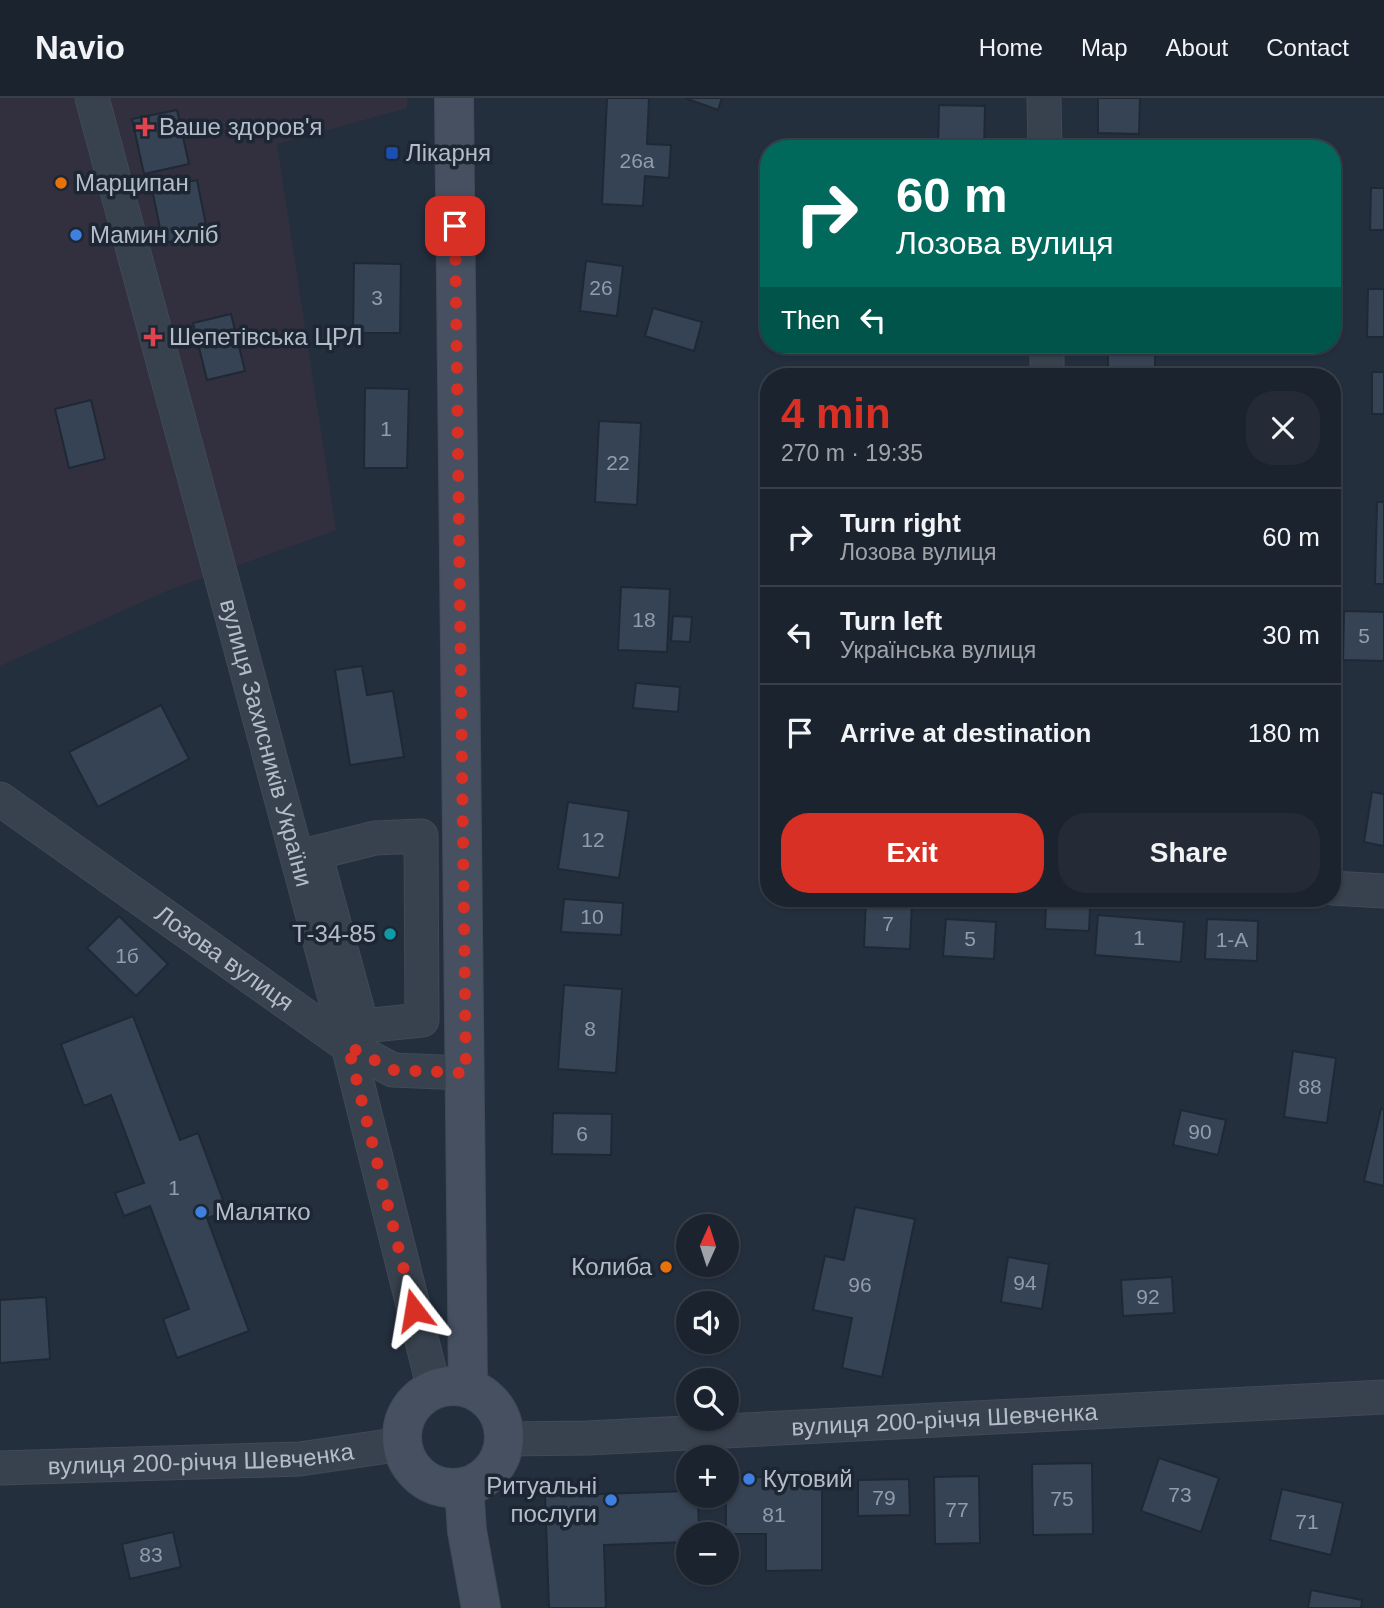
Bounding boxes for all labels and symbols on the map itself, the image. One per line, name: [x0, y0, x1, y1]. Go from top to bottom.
place label: Ваше здоров'я: [159, 113, 322, 140]
marker: Ваше здоров'я: [137, 119, 153, 135]
place label: Лікарня: [406, 139, 491, 166]
marker: Лікарня: [384, 145, 400, 161]
house number: 26а: [619, 149, 655, 172]
place label: Марципан: [75, 169, 189, 196]
marker: Марципан: [53, 175, 69, 191]
pin: [425, 196, 485, 256]
place label: Мамин хліб: [90, 221, 219, 248]
marker: Мамин хліб: [68, 227, 84, 243]
house number: 26: [589, 276, 613, 299]
house number: 3: [371, 286, 383, 309]
place label: Шепетівська ЦРЛ: [169, 323, 362, 350]
marker: Шепетівська ЦРЛ: [143, 327, 163, 347]
house number: 1: [380, 417, 392, 440]
house number: 22: [606, 451, 630, 474]
street label: вулиця Захисників України: [215, 596, 318, 889]
house number: 18: [632, 608, 656, 631]
house number: 5: [1358, 624, 1370, 647]
house number: 12: [581, 828, 605, 851]
street label: Лозова вулиця: [150, 899, 299, 1016]
house number: 10: [580, 905, 604, 928]
house number: 7: [882, 912, 894, 935]
place label: Т-34-85: [292, 920, 376, 947]
marker: Т-34-85: [382, 926, 398, 942]
house number: 1: [1133, 926, 1145, 949]
house number: 5: [964, 927, 976, 950]
house number: 1-А: [1216, 928, 1248, 951]
house number: 1б: [115, 944, 139, 967]
house number: 8: [584, 1017, 596, 1040]
house number: 88: [1298, 1075, 1322, 1098]
house number: 90: [1188, 1120, 1212, 1143]
house number: 6: [576, 1122, 588, 1145]
house number: 1: [168, 1176, 180, 1199]
place label: Малятко: [215, 1198, 311, 1225]
marker: Малятко: [193, 1204, 209, 1220]
north arrow: [676, 1214, 738, 1278]
place label: Колиба: [571, 1253, 653, 1280]
marker: Колиба: [658, 1259, 674, 1275]
house number: 94: [1013, 1271, 1037, 1294]
position arrow: [377, 1273, 451, 1347]
house number: 96: [848, 1273, 872, 1296]
house number: 92: [1136, 1285, 1160, 1308]
street label: вулиця 200-річчя Шевченка: [791, 1398, 1099, 1441]
street label: вулиця 200-річчя Шевченка: [47, 1437, 356, 1480]
place label: Кутовий: [763, 1465, 853, 1492]
marker: Кутовий: [741, 1471, 757, 1487]
place label: Ритуальні послуги: [486, 1472, 597, 1527]
house number: 73: [1168, 1483, 1192, 1506]
house number: 79: [872, 1486, 896, 1509]
house number: 75: [1050, 1487, 1074, 1510]
marker: Ритуальні послуги: [603, 1492, 619, 1508]
house number: 77: [945, 1498, 969, 1521]
house number: 81: [762, 1503, 786, 1526]
house number: 71: [1295, 1510, 1319, 1533]
house number: 83: [139, 1543, 163, 1566]

